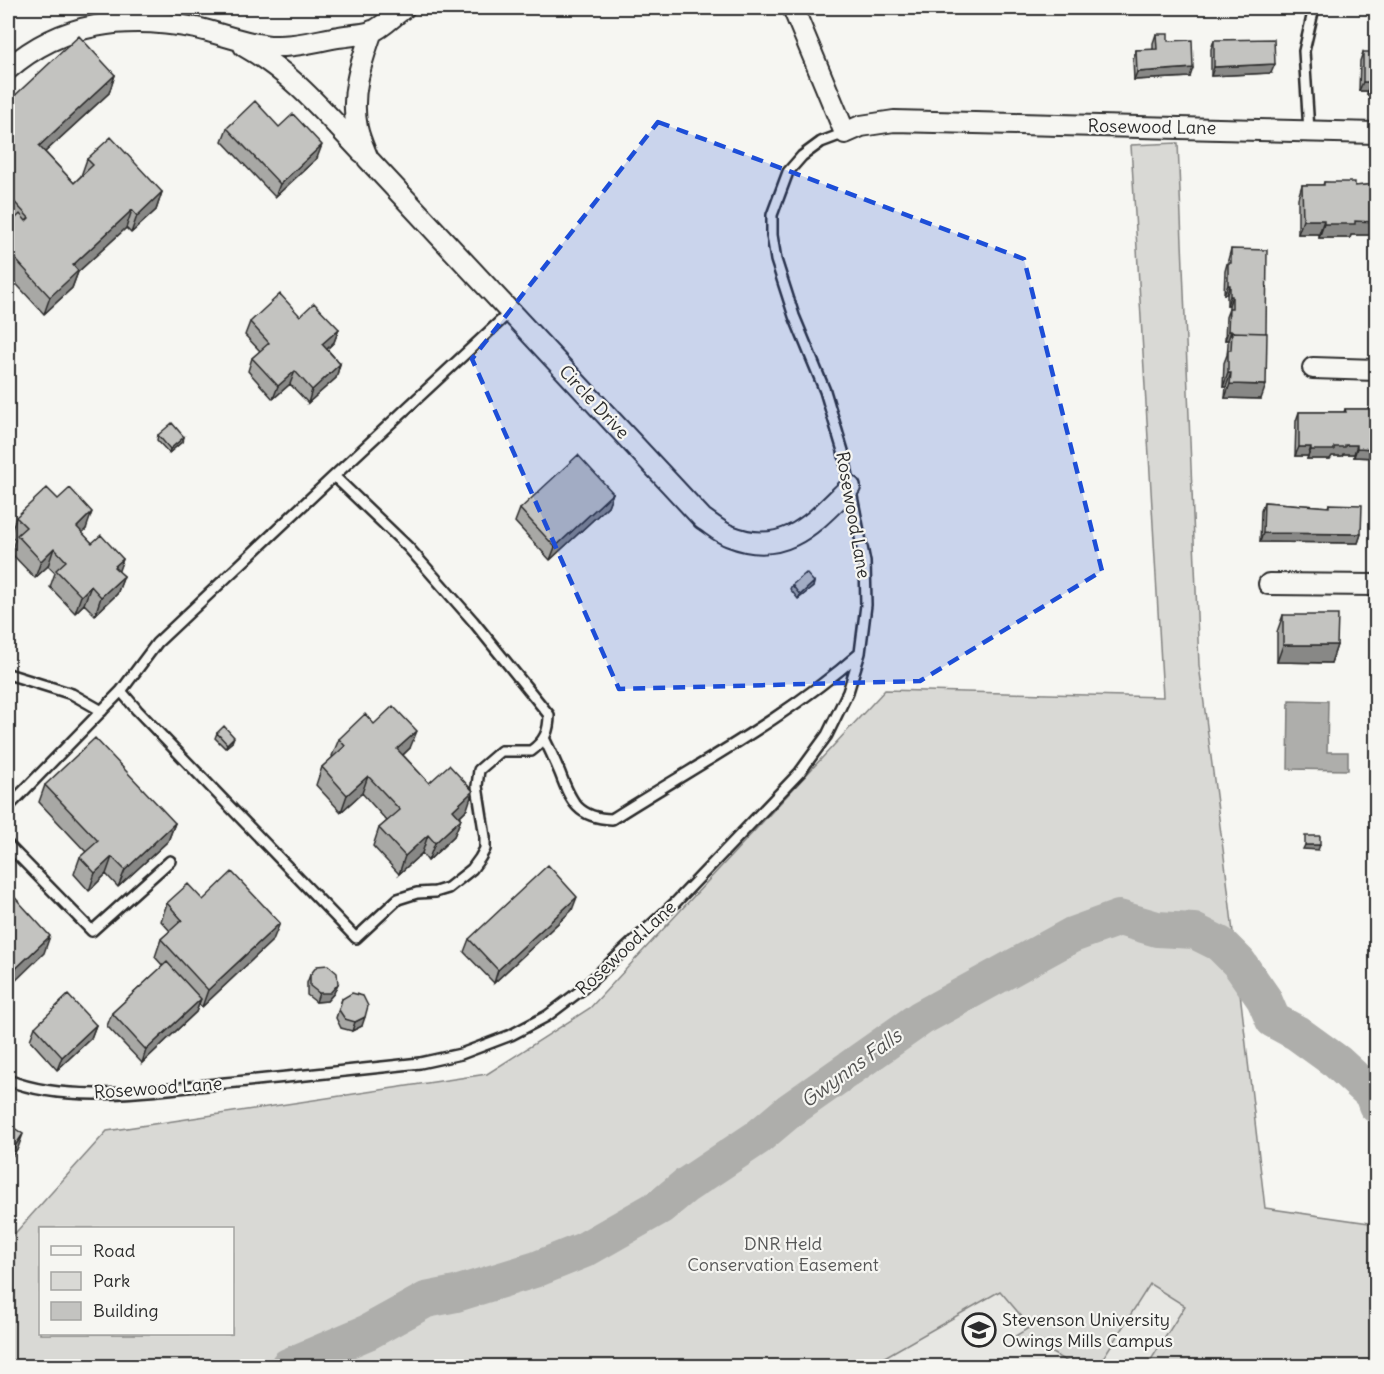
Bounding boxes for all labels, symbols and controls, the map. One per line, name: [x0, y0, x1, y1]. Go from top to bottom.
street label: Rosewood Lane: [1087, 114, 1217, 139]
street label: Circle Drive: [554, 360, 634, 443]
street label: Rosewood Lane: [831, 450, 876, 580]
street label: Rosewood Lane: [571, 895, 681, 1000]
water label: Gwynns Falls: [795, 1022, 907, 1113]
street label: Rosewood Lane: [93, 1072, 223, 1103]
legend: [39, 1227, 234, 1335]
park label: DNR Held Conservation Easement: [687, 1232, 879, 1276]
text: Road: [93, 1239, 136, 1262]
text: Park: [93, 1269, 130, 1292]
text: Building: [93, 1299, 158, 1322]
place label: Stevenson University Owings Mills Campus: [1002, 1308, 1173, 1352]
school or university icon: Stevenson University Owings Mills Campus: [961, 1312, 997, 1348]

